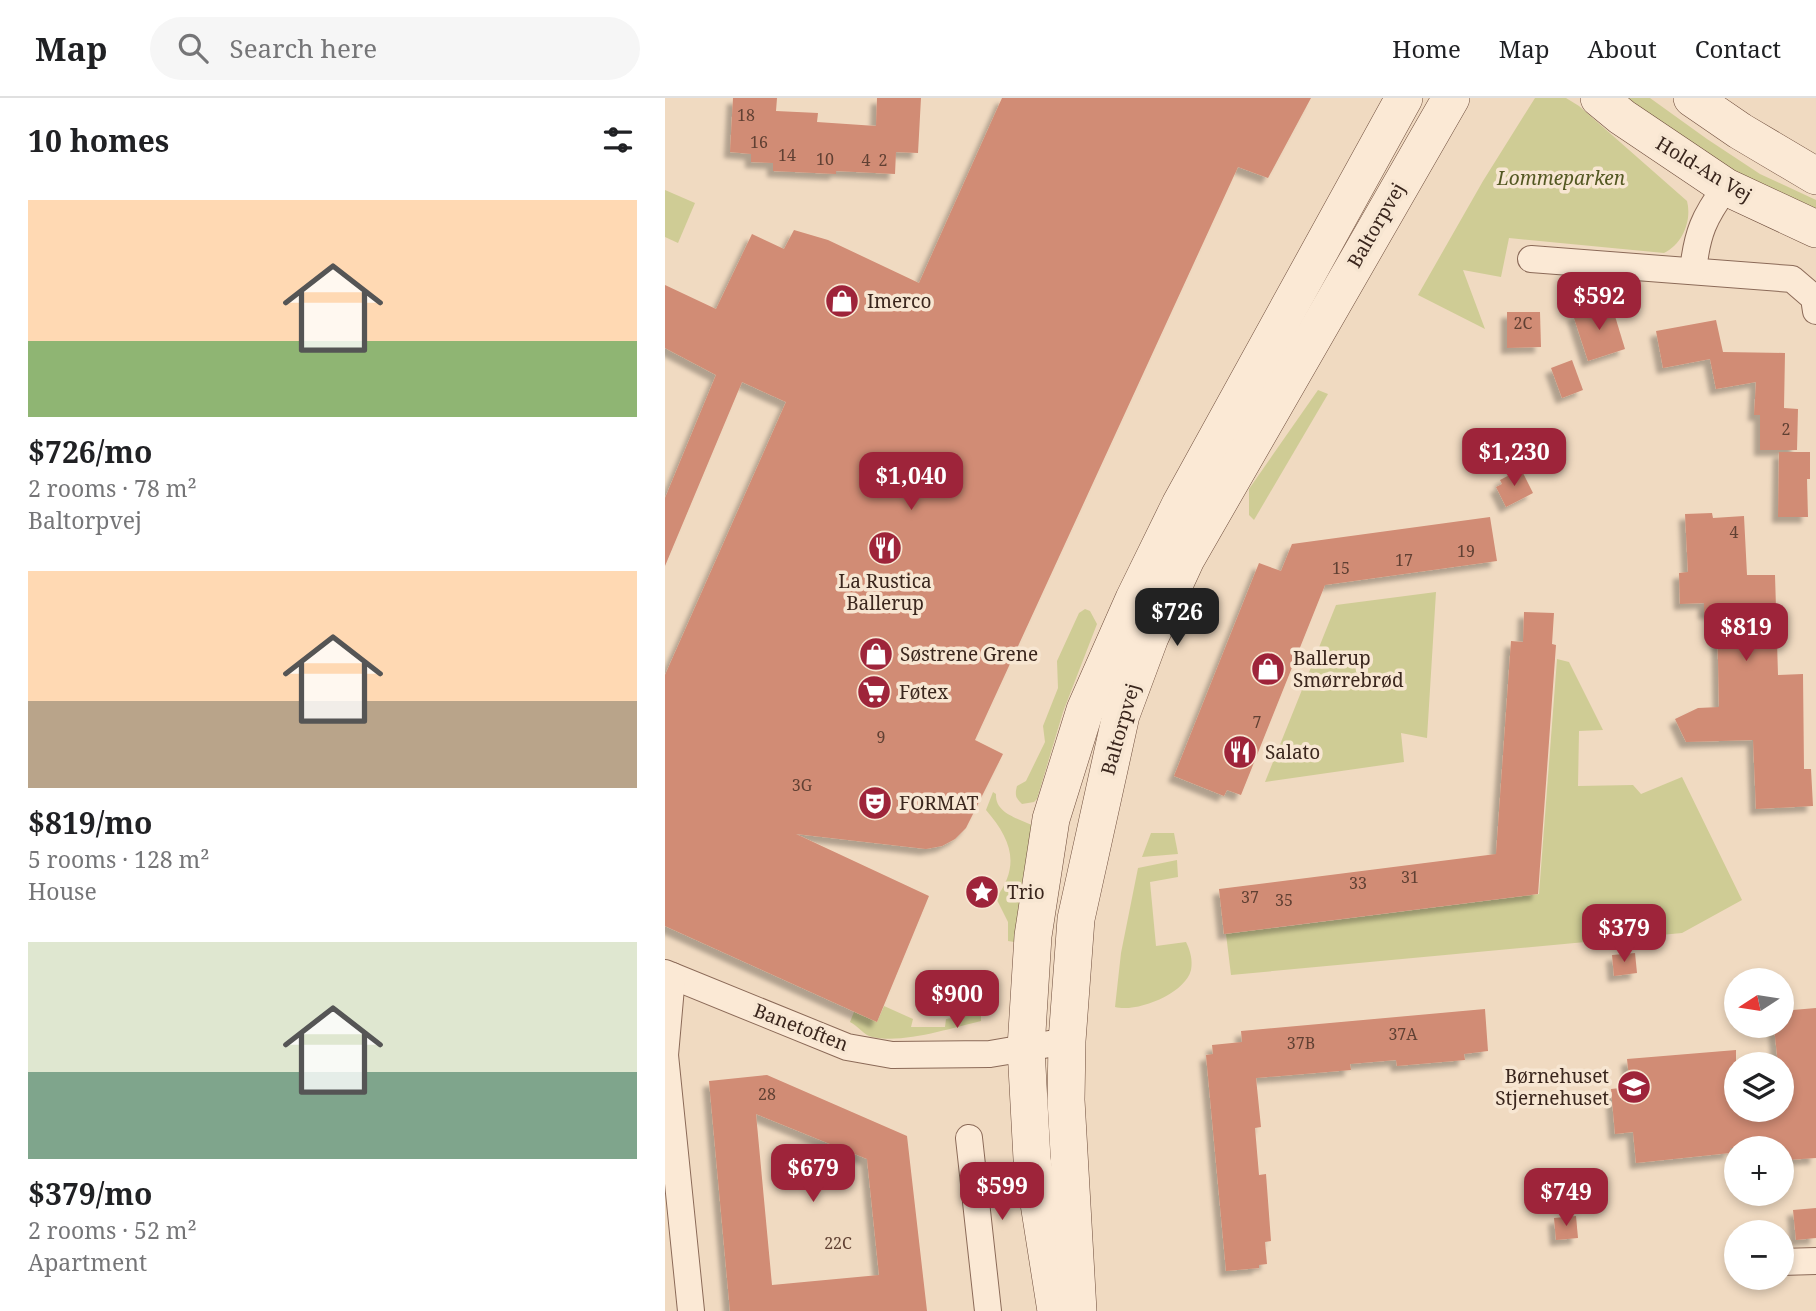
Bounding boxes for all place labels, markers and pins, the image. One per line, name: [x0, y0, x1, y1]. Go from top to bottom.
pin: $592: [1558, 272, 1640, 332]
shop icon: Imerco: [823, 282, 861, 320]
place label: Imerco: [867, 288, 931, 314]
pin: $1,230: [1457, 428, 1571, 488]
pin: $1,040: [854, 452, 968, 512]
restaurant icon: La Rustica Ballerup: [866, 529, 904, 567]
place label: La Rustica Ballerup: [838, 568, 932, 616]
pin: $726: [1136, 588, 1218, 648]
pin: $819: [1705, 603, 1787, 663]
shop icon: Søstrene Grene: [857, 635, 895, 673]
place label: Søstrene Grene: [900, 641, 1038, 667]
place label: Ballerup Smørrebrød: [1293, 645, 1404, 693]
shop icon: Ballerup Smørrebrød: [1249, 650, 1287, 688]
supermarket icon: Føtex: [855, 673, 893, 711]
place label: Føtex: [899, 679, 948, 705]
restaurant icon: Salato: [1221, 733, 1259, 771]
place label: Salato: [1265, 739, 1320, 765]
theatre icon: FORMAT: [856, 784, 894, 822]
place label: FORMAT: [899, 790, 979, 816]
place icon: Trio: [963, 873, 1001, 911]
place label: Trio: [1007, 879, 1045, 905]
pin: $379: [1583, 904, 1665, 964]
pin: $900: [916, 970, 998, 1030]
place label: Børnehuset Stjernehuset: [1495, 1063, 1609, 1111]
school or university icon: Børnehuset Stjernehuset: [1615, 1068, 1653, 1106]
pin: $679: [772, 1144, 854, 1204]
pin: $599: [961, 1162, 1043, 1222]
pin: $749: [1525, 1168, 1607, 1228]

